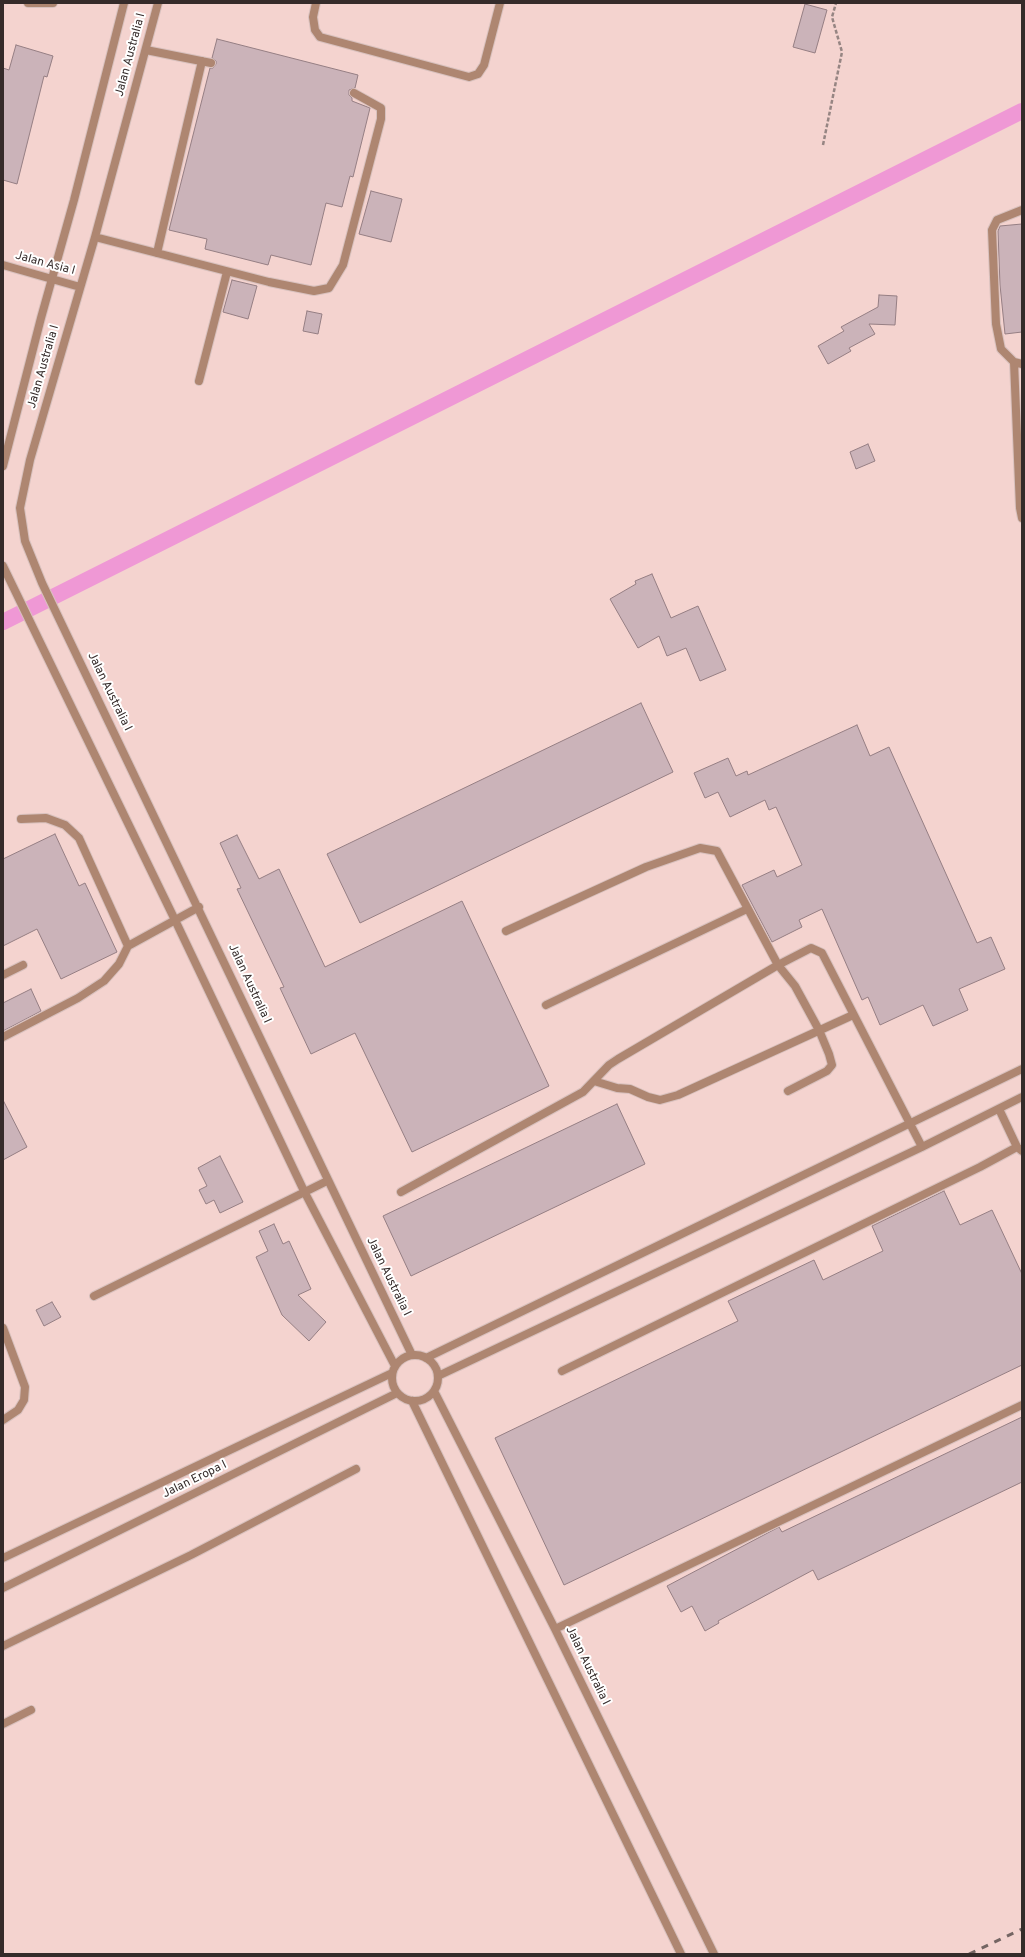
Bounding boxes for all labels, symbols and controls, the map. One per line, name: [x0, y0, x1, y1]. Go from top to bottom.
street label: Jalan Australia I: [113, 12, 149, 98]
street label: Jalan Asia I: [14, 249, 76, 279]
street label: Jalan Australia I: [25, 324, 63, 410]
street label: Jalan Australia I: [84, 650, 134, 734]
street label: Jalan Australia I: [224, 942, 274, 1026]
street label: Jalan Australia I: [363, 1235, 413, 1319]
street label: Jalan Eropa I: [161, 1458, 229, 1502]
street label: Jalan Australia I: [562, 1624, 612, 1708]

